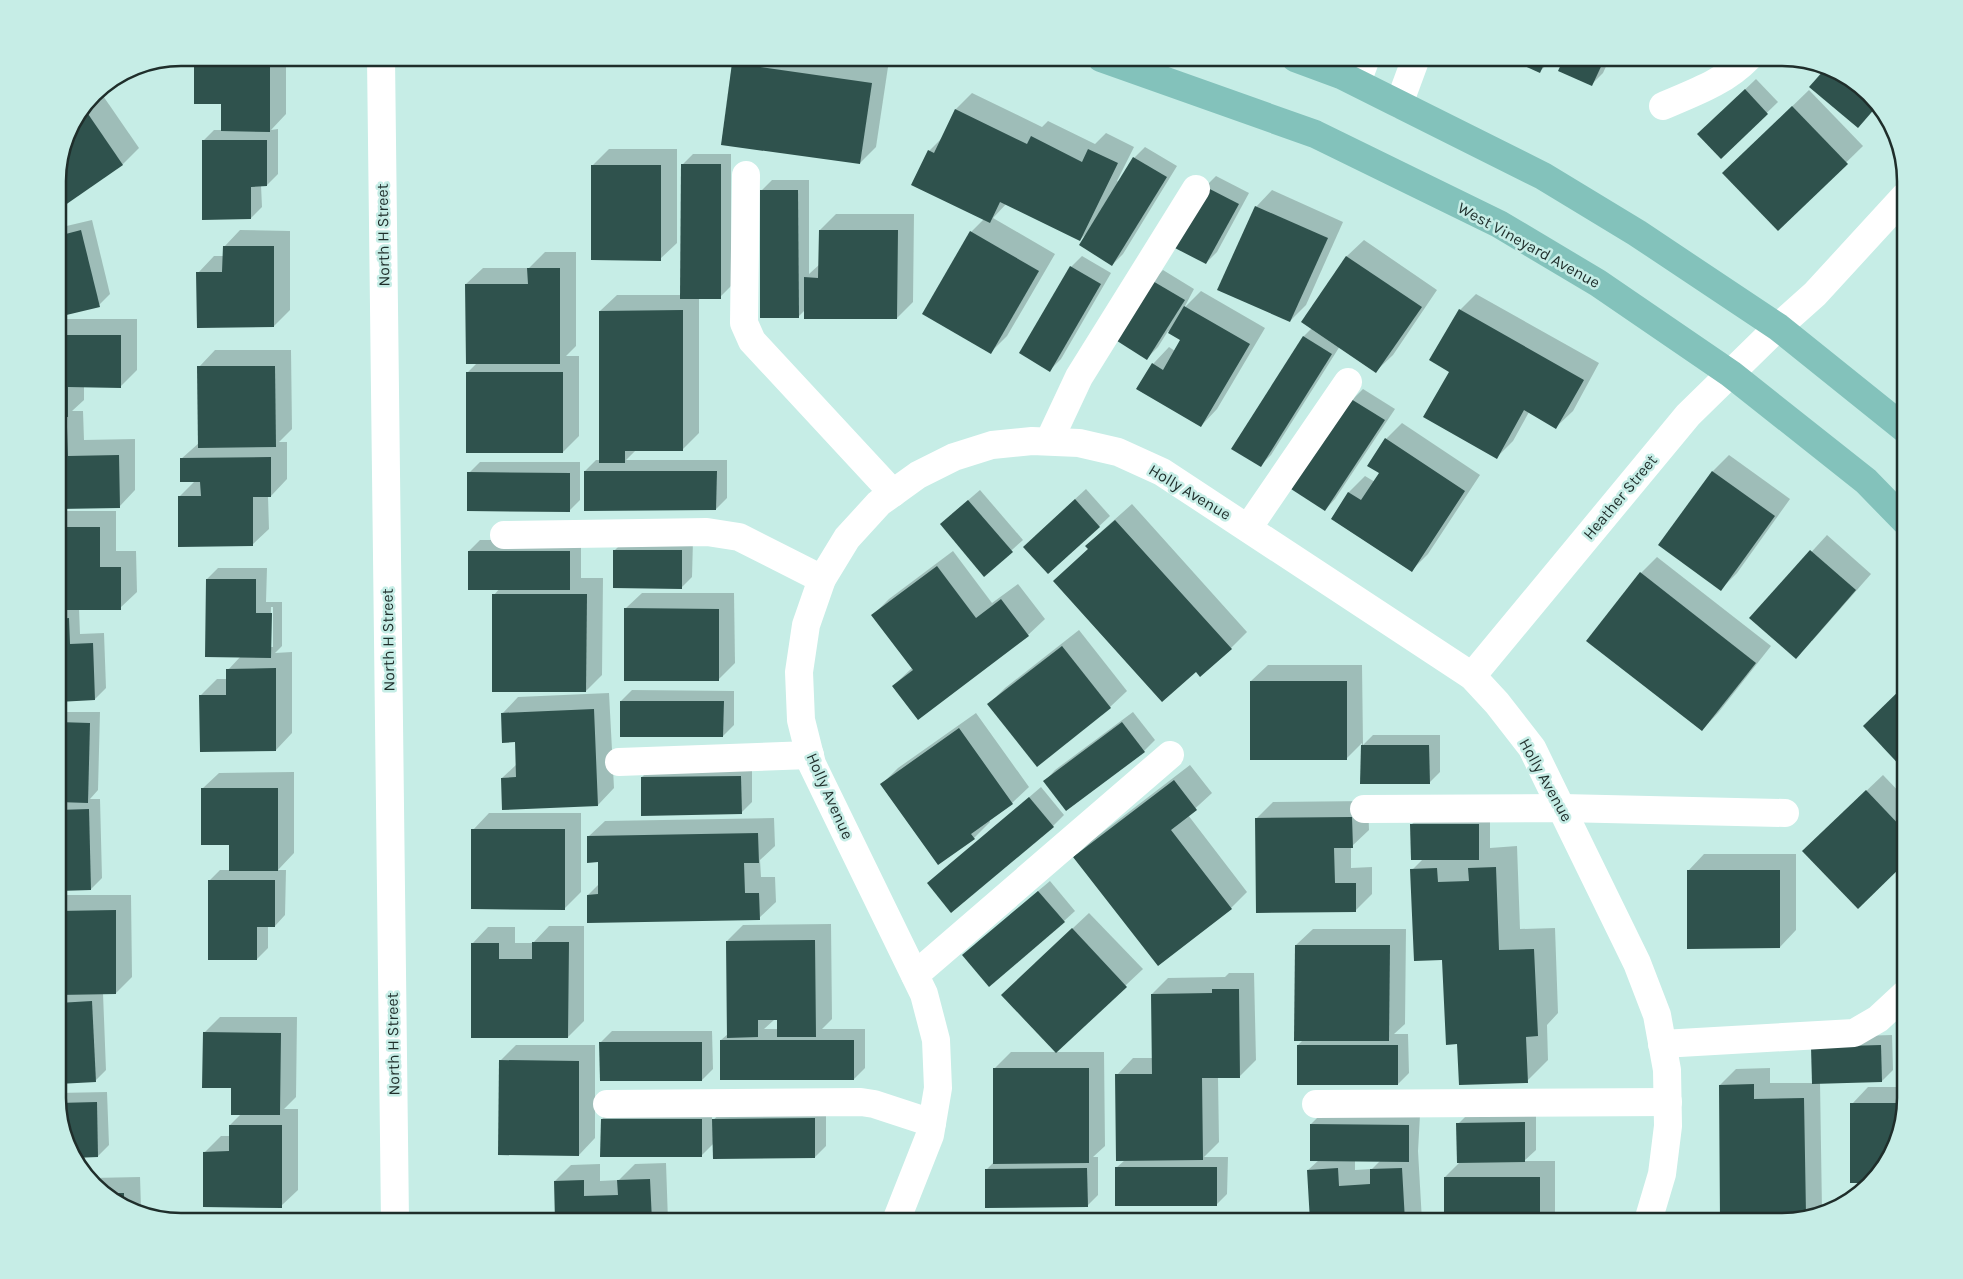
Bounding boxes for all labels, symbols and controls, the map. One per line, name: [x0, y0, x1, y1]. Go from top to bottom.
street label: North H Street: [373, 183, 393, 287]
street label: West Vineyard Avenue: [1454, 198, 1604, 292]
street label: Heather Street: [1579, 451, 1661, 543]
street label: Holly Avenue: [1146, 460, 1234, 524]
street label: North H Street: [378, 588, 398, 692]
street label: Holly Avenue: [1515, 735, 1577, 825]
street label: Holly Avenue: [803, 750, 857, 842]
street label: North H Street: [383, 992, 403, 1096]

